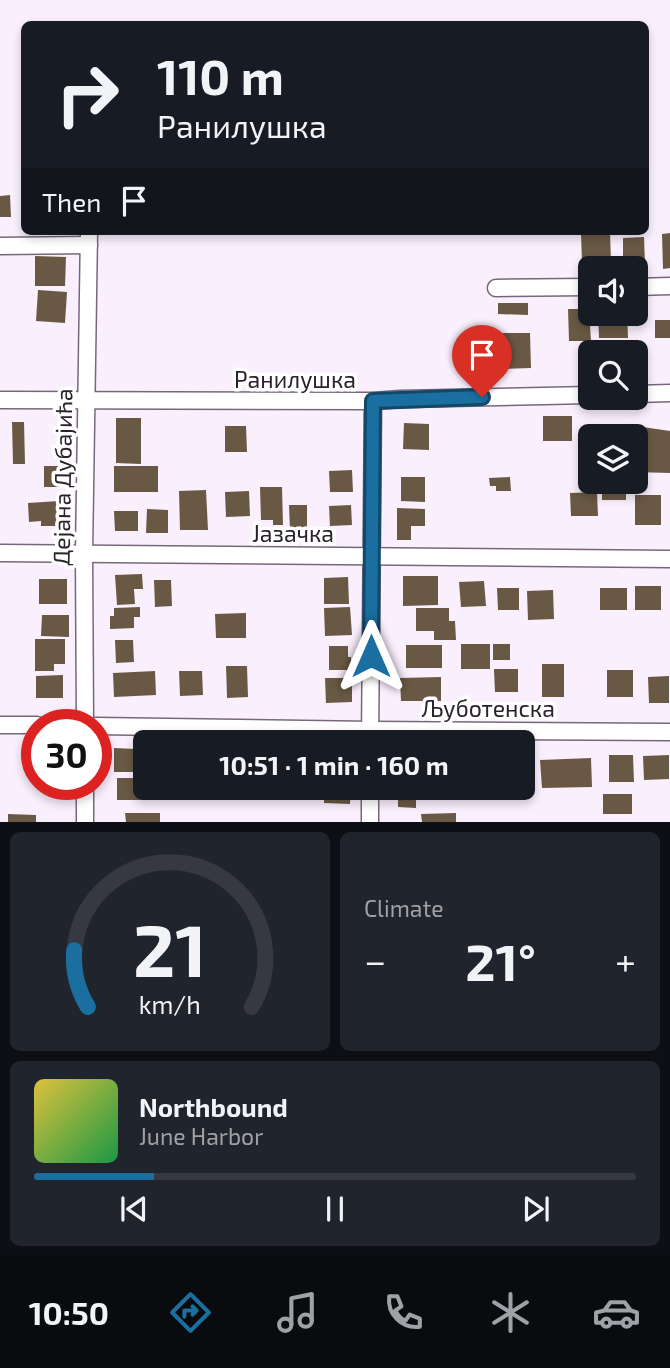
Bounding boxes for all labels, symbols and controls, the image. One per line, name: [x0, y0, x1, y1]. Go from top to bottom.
text: 110 m: [157, 46, 284, 105]
icon: right: [42, 49, 133, 140]
text: Ранилушка: [157, 106, 327, 144]
icon: arrive: [115, 182, 153, 220]
text: Then: [42, 186, 101, 217]
map controls: [578, 256, 648, 494]
button: sound: [578, 256, 648, 326]
pin: [452, 325, 512, 397]
icon: arrive: [463, 336, 501, 374]
button: search: [578, 340, 648, 410]
street label: Ранилушка: [234, 365, 356, 394]
street label: Дејана Дубајића: [46, 388, 79, 566]
button: layers: [578, 424, 648, 494]
street label: Јазачка: [252, 519, 334, 547]
position arrow: [334, 619, 408, 693]
street label: Љуботенска: [421, 694, 555, 723]
speed limit sign: 30: [21, 709, 112, 800]
text: 10:51 · 1 min · 160 m: [219, 749, 449, 780]
text: Climate: [364, 894, 444, 922]
text: 21: [133, 905, 207, 993]
text: 21°: [465, 929, 536, 991]
text: −: [364, 937, 386, 983]
text: +: [615, 937, 636, 983]
text: km/h: [139, 989, 201, 1019]
text: Northbound: [139, 1091, 288, 1122]
text: June Harbor: [139, 1122, 263, 1150]
icon: previous: [115, 1190, 153, 1228]
icon: pause: [316, 1190, 354, 1228]
icon: next: [517, 1190, 555, 1228]
icon: directions: [166, 1288, 215, 1337]
icon: music: [273, 1288, 322, 1337]
icon: phone: [379, 1288, 428, 1337]
icon: climate: [486, 1288, 535, 1337]
icon: car: [592, 1288, 641, 1337]
text: 10:50: [29, 1293, 109, 1331]

